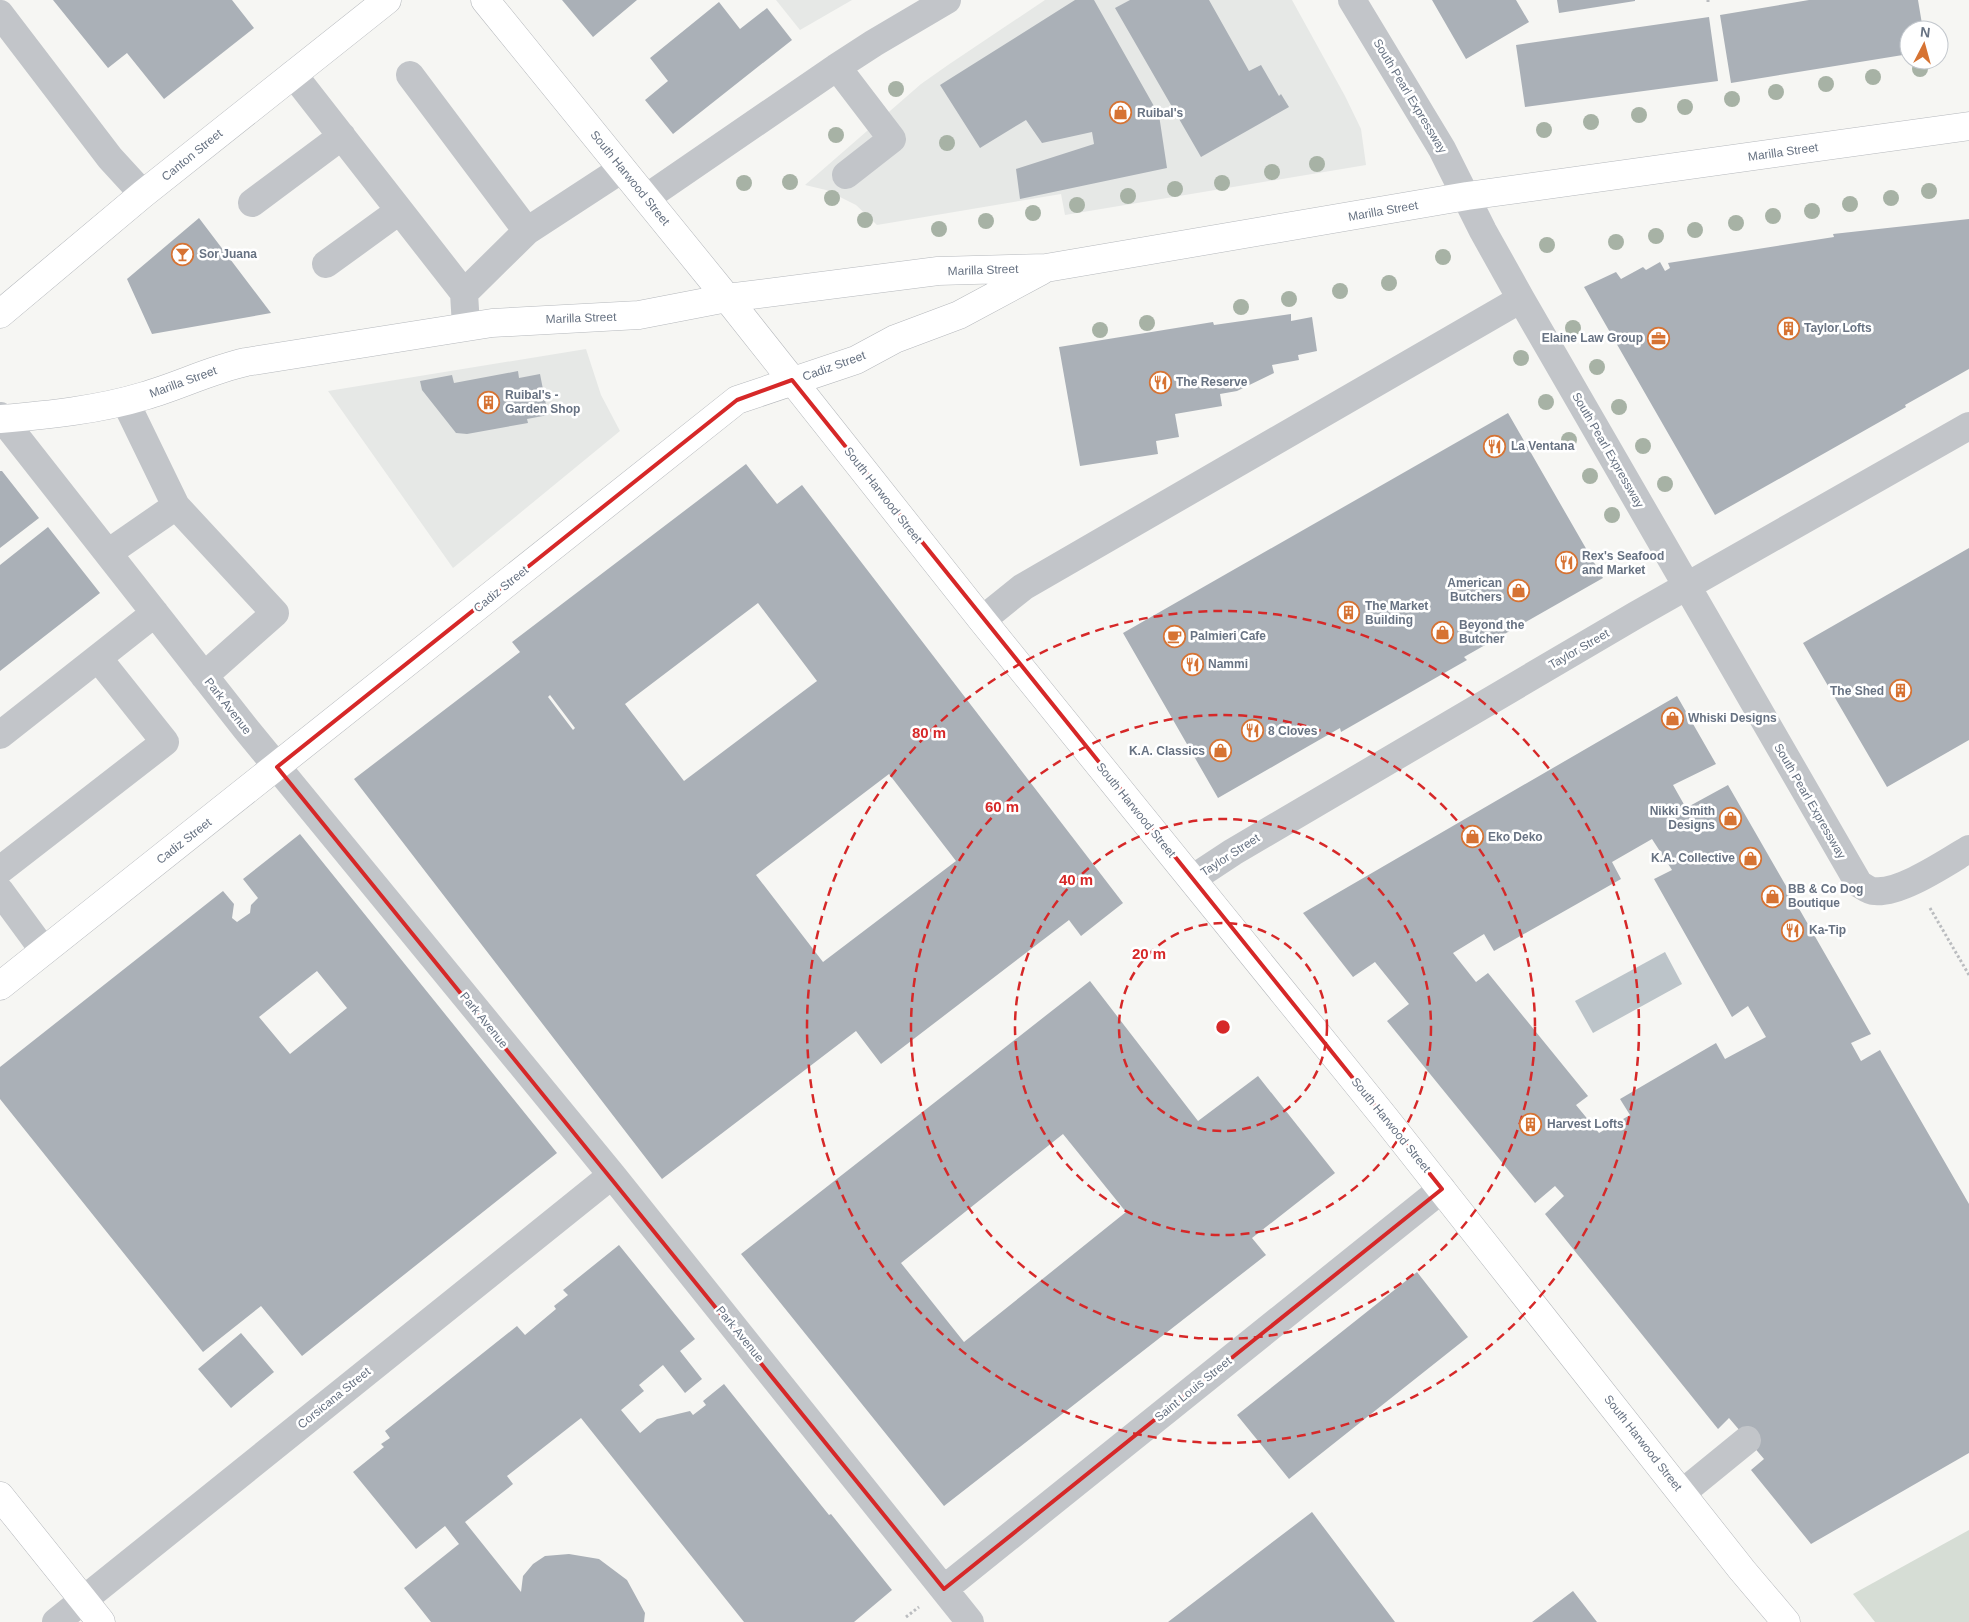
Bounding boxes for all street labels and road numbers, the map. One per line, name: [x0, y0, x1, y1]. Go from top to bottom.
street label: South Pearl Expressway: [1370, 36, 1450, 156]
street label: Canton Street: [159, 126, 226, 184]
street label: South Harwood Street: [587, 128, 673, 229]
street label: Marilla Street: [1747, 140, 1820, 164]
street label: Marilla Street: [1347, 198, 1420, 224]
street label: Marilla Street: [947, 262, 1019, 278]
street label: Marilla Street: [545, 310, 617, 326]
street label: Cadiz Street: [801, 348, 868, 384]
street label: Marilla Street: [147, 363, 219, 401]
street label: South Pearl Expressway: [1569, 390, 1647, 510]
street label: South Harwood Street: [841, 444, 925, 546]
street label: Cadiz Street: [471, 562, 532, 615]
street label: Taylor Street: [1546, 626, 1612, 672]
street label: Park Avenue: [202, 675, 255, 737]
street label: South Pearl Expressway: [1771, 741, 1849, 861]
street label: South Harwood Street: [1093, 760, 1179, 861]
street label: Cadiz Street: [154, 815, 215, 867]
street label: Taylor Street: [1198, 830, 1263, 879]
street label: Park Avenue: [457, 989, 511, 1051]
street label: South Harwood Street: [1348, 1075, 1434, 1176]
street label: Park Avenue: [713, 1303, 767, 1365]
street label: Saint Louis Street: [1152, 1353, 1235, 1424]
street label: Corsicana Street: [295, 1364, 374, 1432]
street label: South Harwood Street: [1601, 1392, 1685, 1494]

